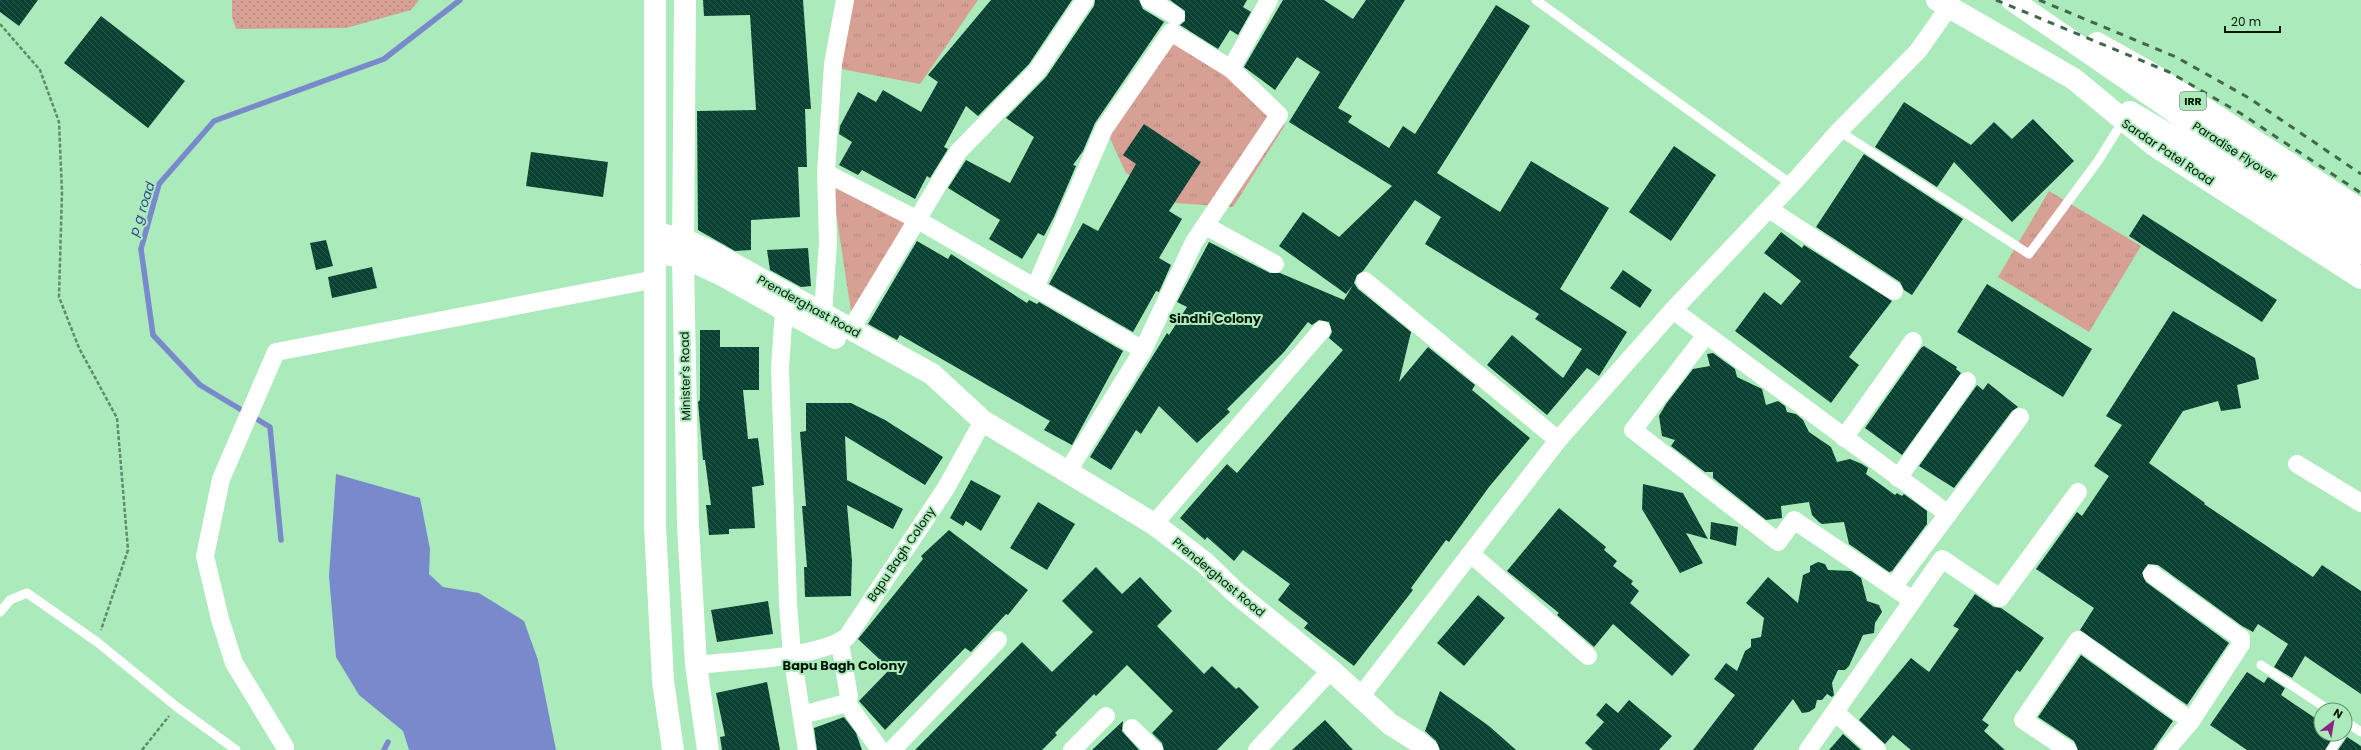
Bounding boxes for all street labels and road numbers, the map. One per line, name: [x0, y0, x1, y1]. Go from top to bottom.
road number: IRR: [2180, 92, 2206, 110]
street label: Sardar Patel Road: [2119, 115, 2217, 189]
street label: Paradise Flyover: [2189, 117, 2281, 185]
street label: Prenderghast Road: [754, 271, 864, 341]
street label: Minister's Road: [676, 331, 694, 421]
street label: Bqpu Bagh Colony: [863, 503, 939, 605]
street label: Prenderghast Road: [1169, 533, 1269, 621]

